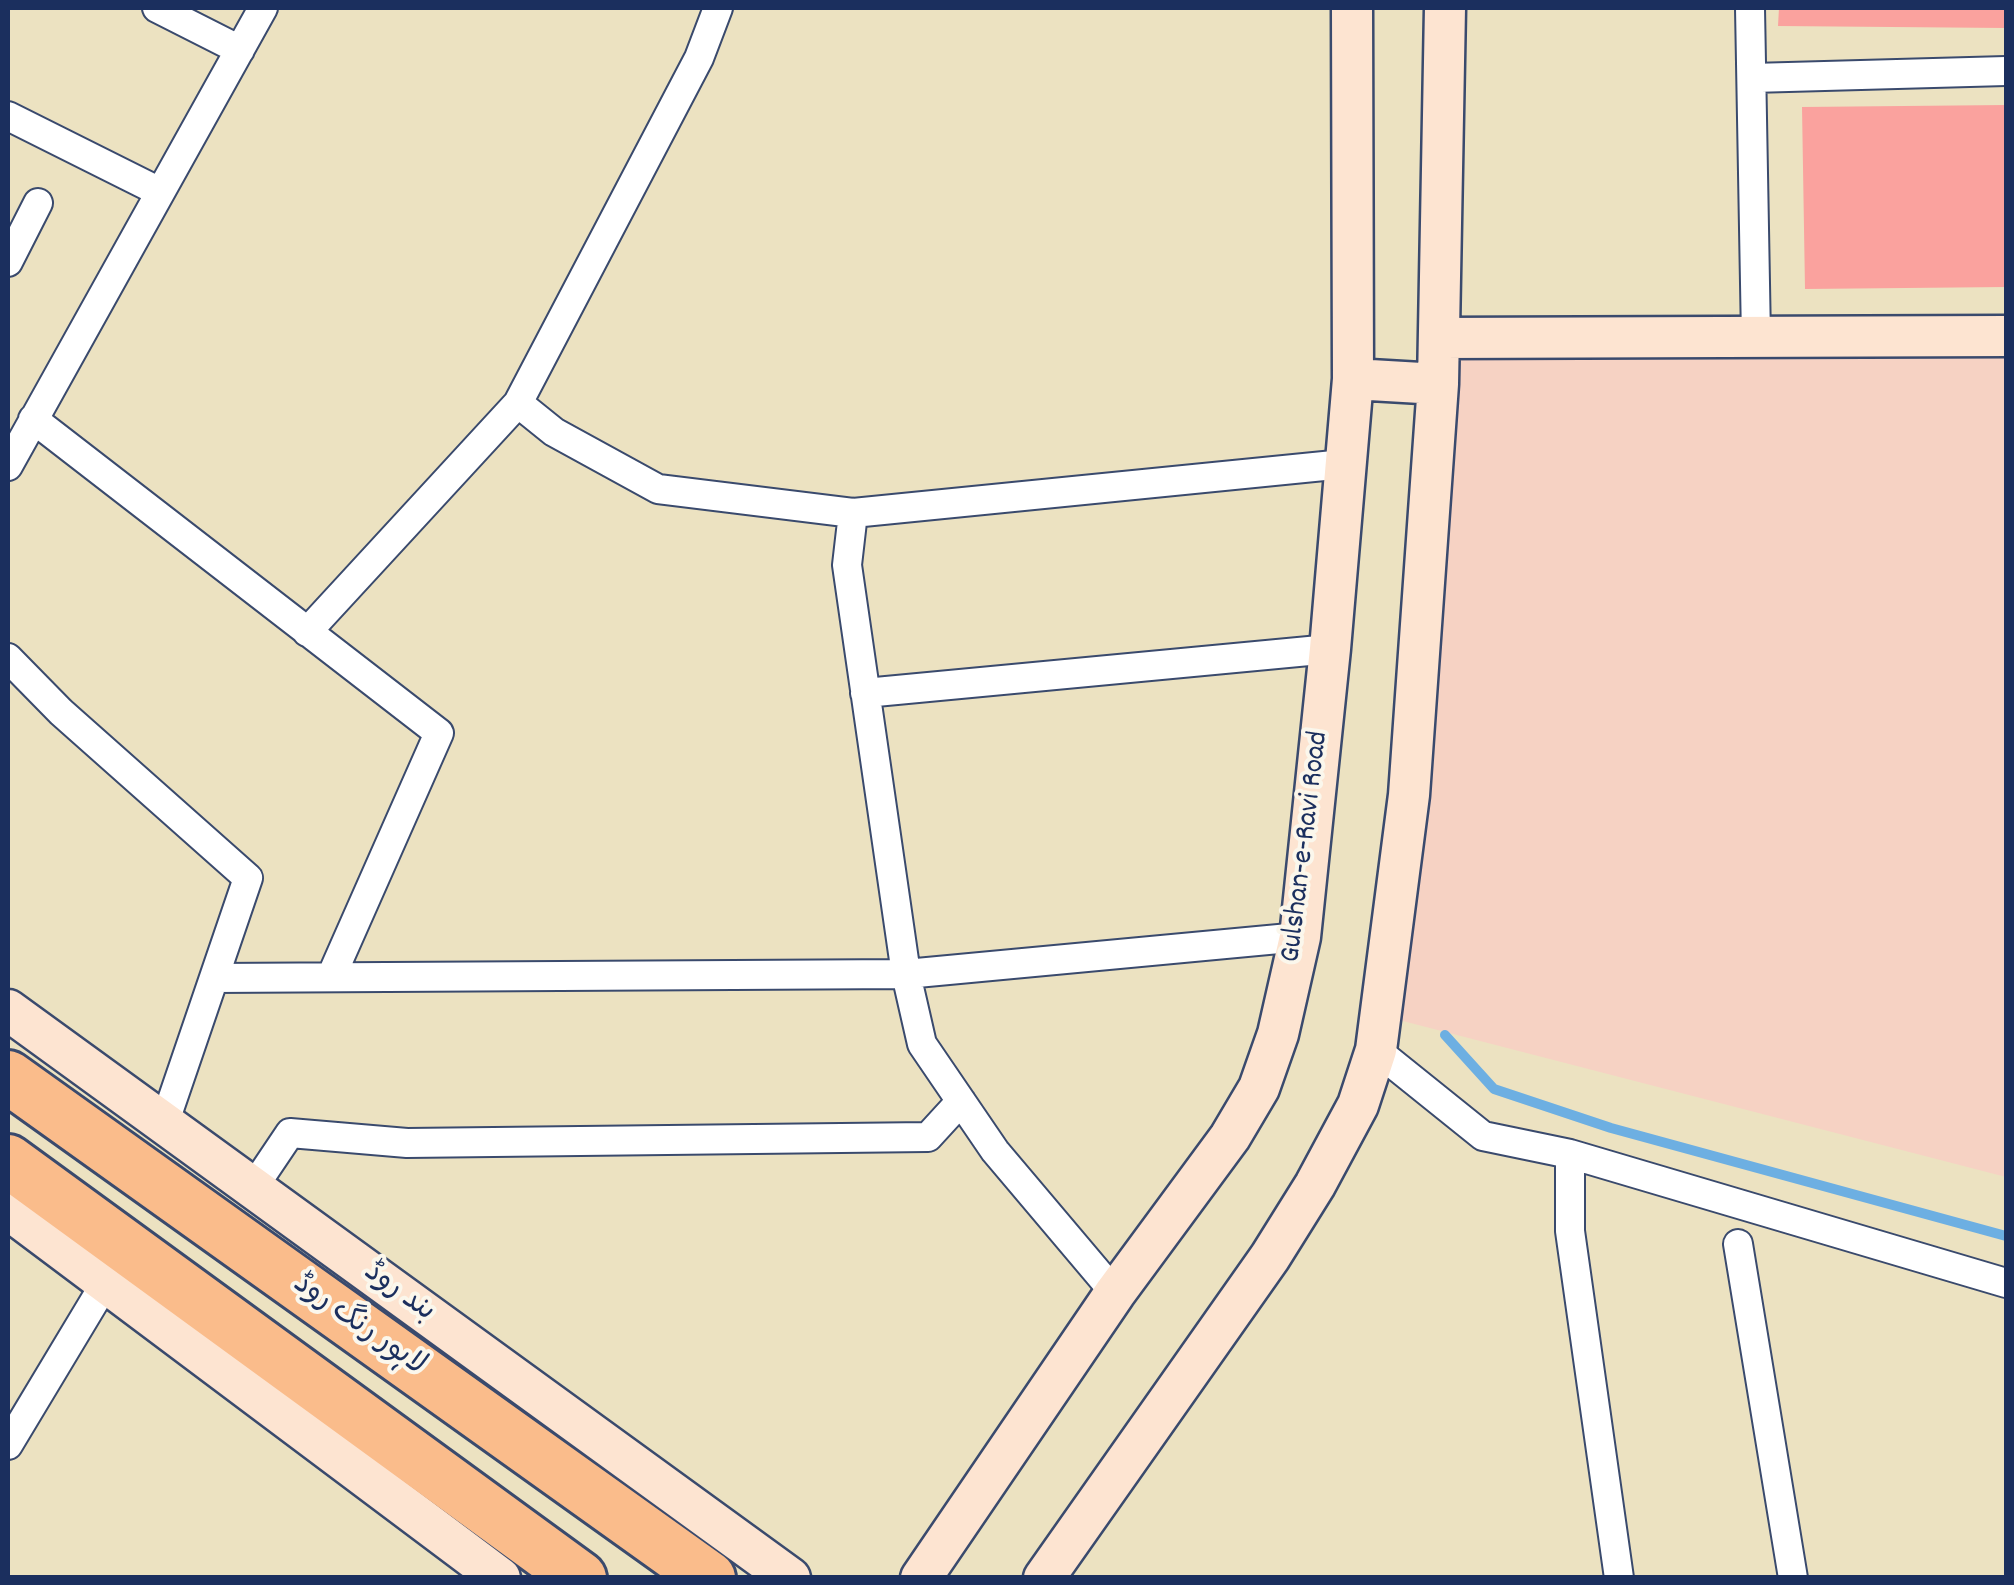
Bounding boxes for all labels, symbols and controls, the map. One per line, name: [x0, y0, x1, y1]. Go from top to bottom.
street label: Gulshan-e-Ravi Road: [1275, 729, 1339, 965]
street label: بند روڈ: [355, 1256, 441, 1332]
street label: لاہور رنگ روڈ: [285, 1268, 431, 1386]

